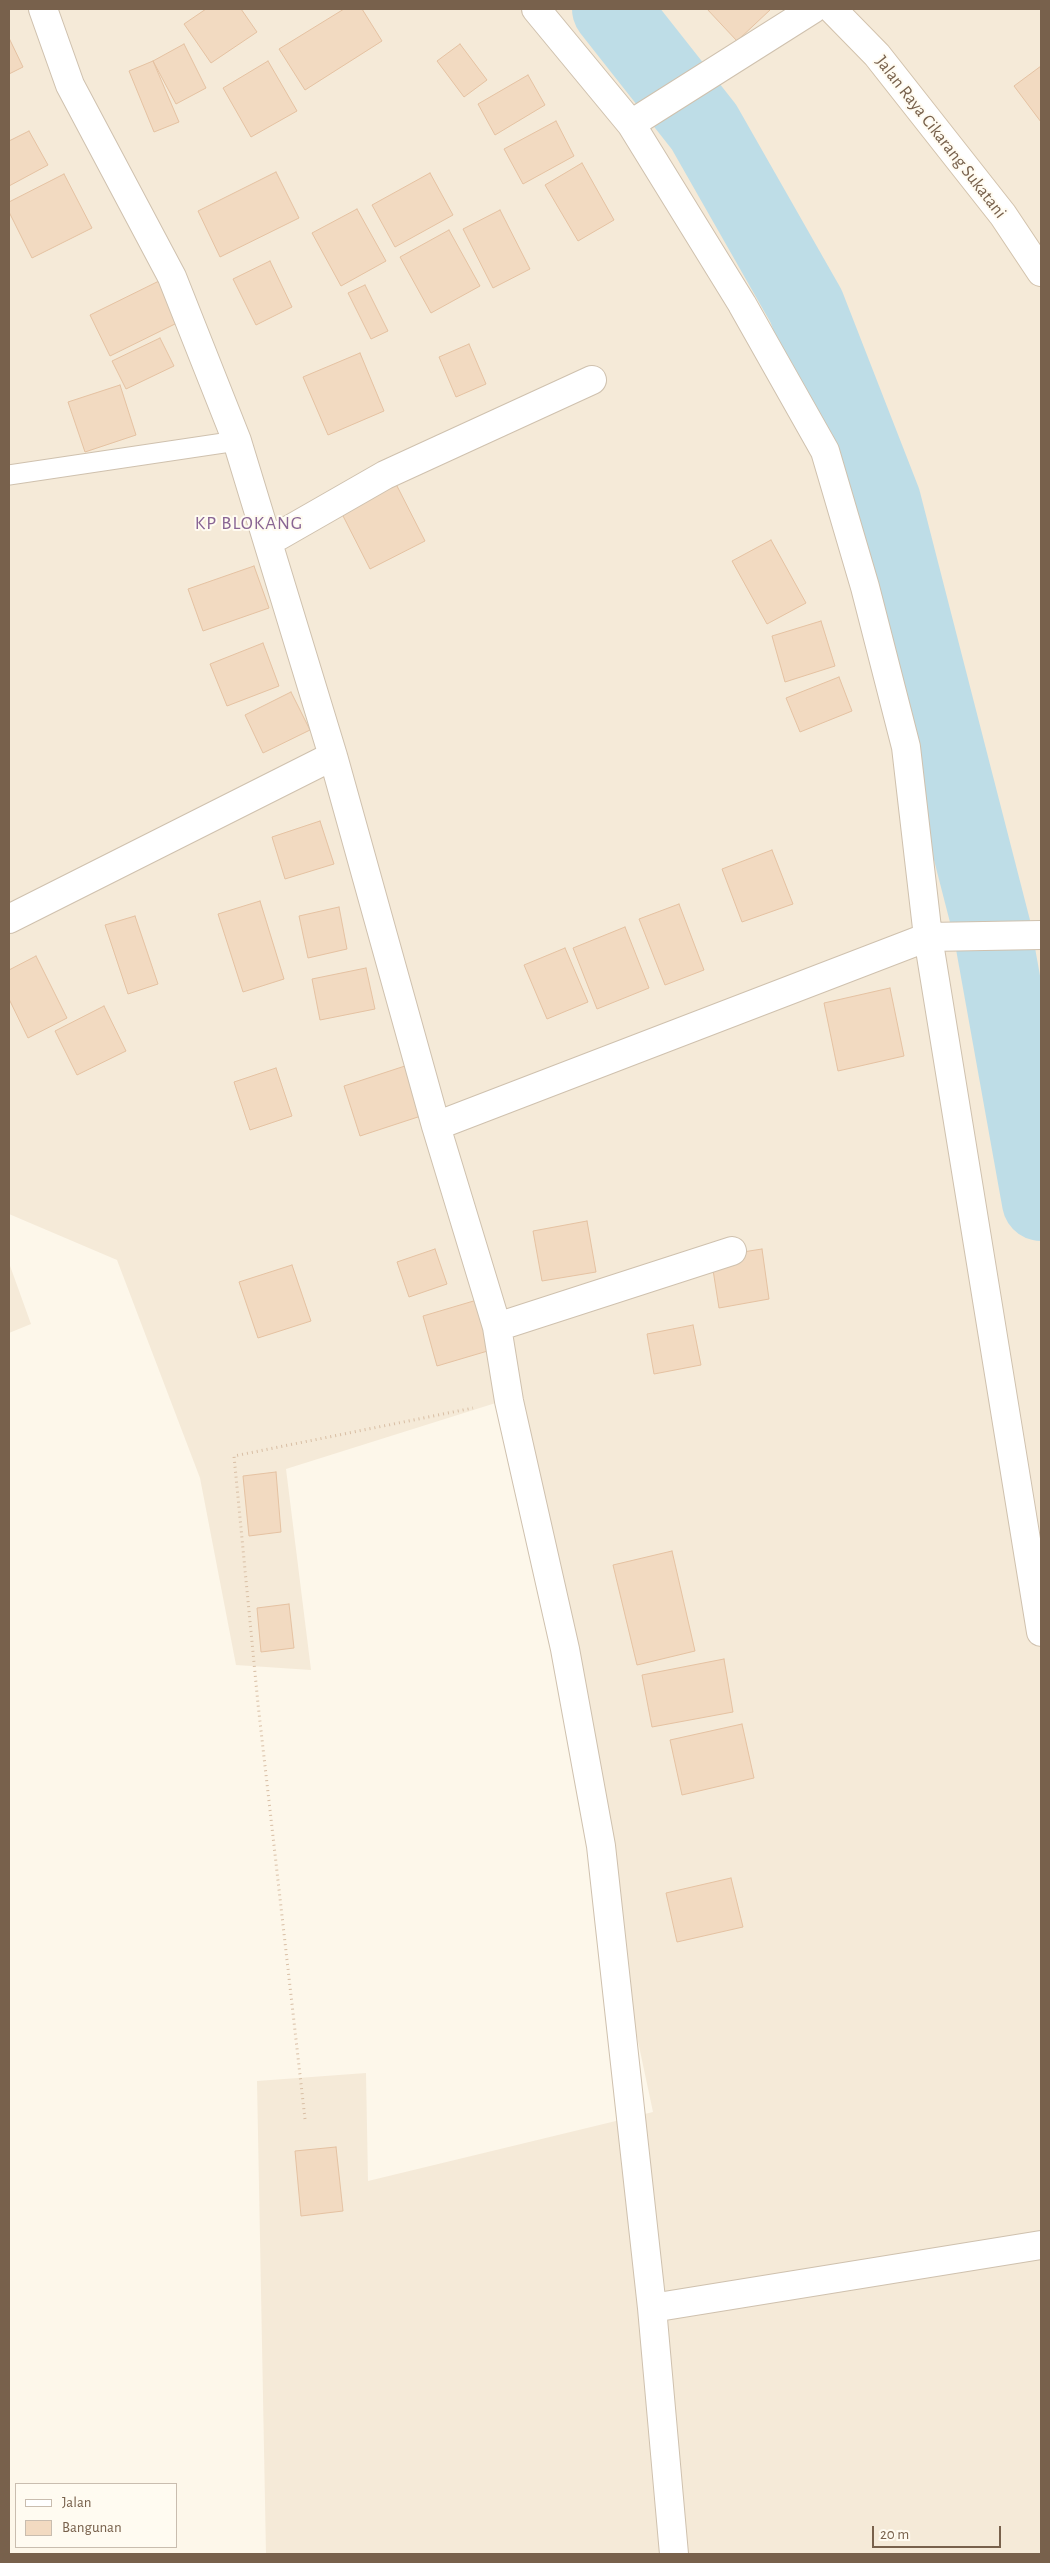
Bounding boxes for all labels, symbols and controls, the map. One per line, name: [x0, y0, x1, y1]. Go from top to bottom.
street label: Jalan Raya Cikarang Sukatani: [871, 51, 1011, 223]
district label: KP BLOKANG: [194, 512, 304, 534]
legend: [15, 2483, 178, 2548]
text: Jalan: [62, 2495, 92, 2510]
scale bar: [875, 2516, 1004, 2548]
text: Bangunan: [62, 2520, 122, 2535]
text: 20 m: [880, 2527, 909, 2542]

